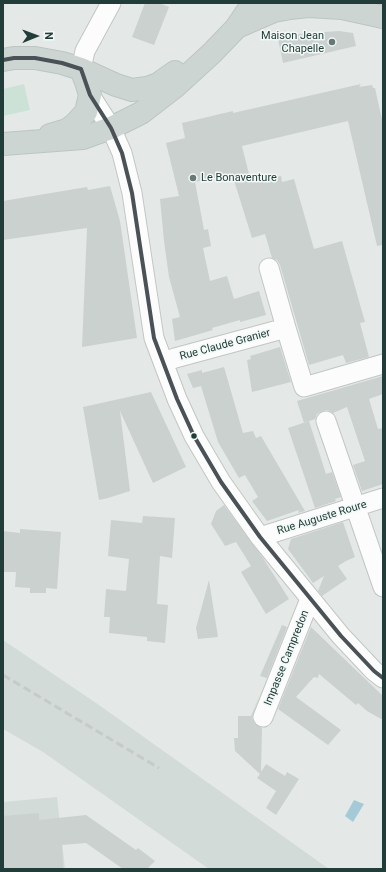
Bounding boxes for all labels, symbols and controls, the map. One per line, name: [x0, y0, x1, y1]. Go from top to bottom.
north arrow: [16, 16, 56, 56]
place label: Maison Jean Chapelle: [261, 29, 324, 55]
text: N: [42, 32, 55, 40]
marker: Maison Jean Chapelle: [327, 37, 337, 47]
place label: Le Bonaventure: [201, 171, 277, 185]
marker: Le Bonaventure: [188, 173, 198, 183]
street label: Rue Claude Granier: [178, 327, 272, 363]
unlabelled marker: [189, 431, 199, 441]
street label: Rue Auguste Roure: [275, 498, 369, 538]
street label: Impasse Campredon: [262, 608, 312, 708]

